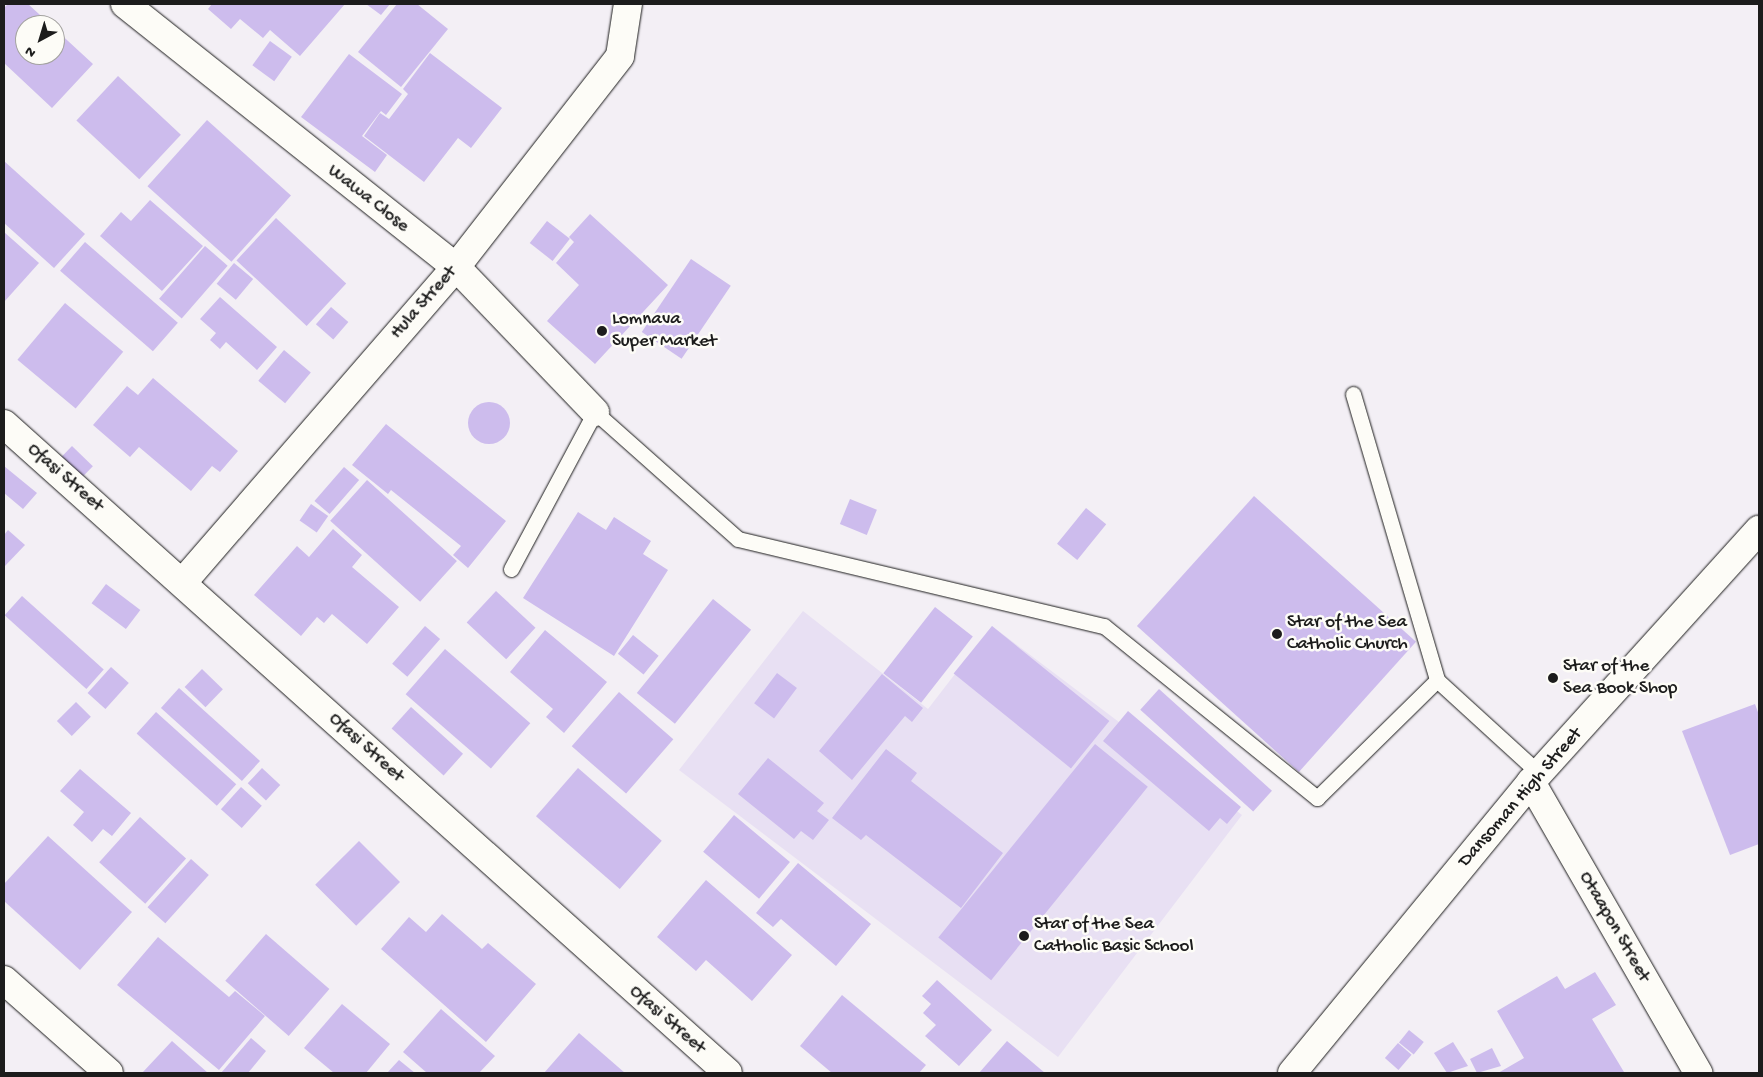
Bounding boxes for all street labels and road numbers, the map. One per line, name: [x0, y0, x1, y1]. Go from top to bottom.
street label: Wawa Close: [323, 160, 413, 238]
street label: Hula Street: [386, 262, 462, 344]
street label: Ofasi Street: [22, 439, 108, 517]
street label: Ofasi Street: [323, 708, 409, 788]
street label: Dansoman High Street: [1454, 724, 1588, 872]
street label: Otaapon Street: [1573, 868, 1655, 986]
street label: Ofasi Street: [624, 981, 710, 1059]

